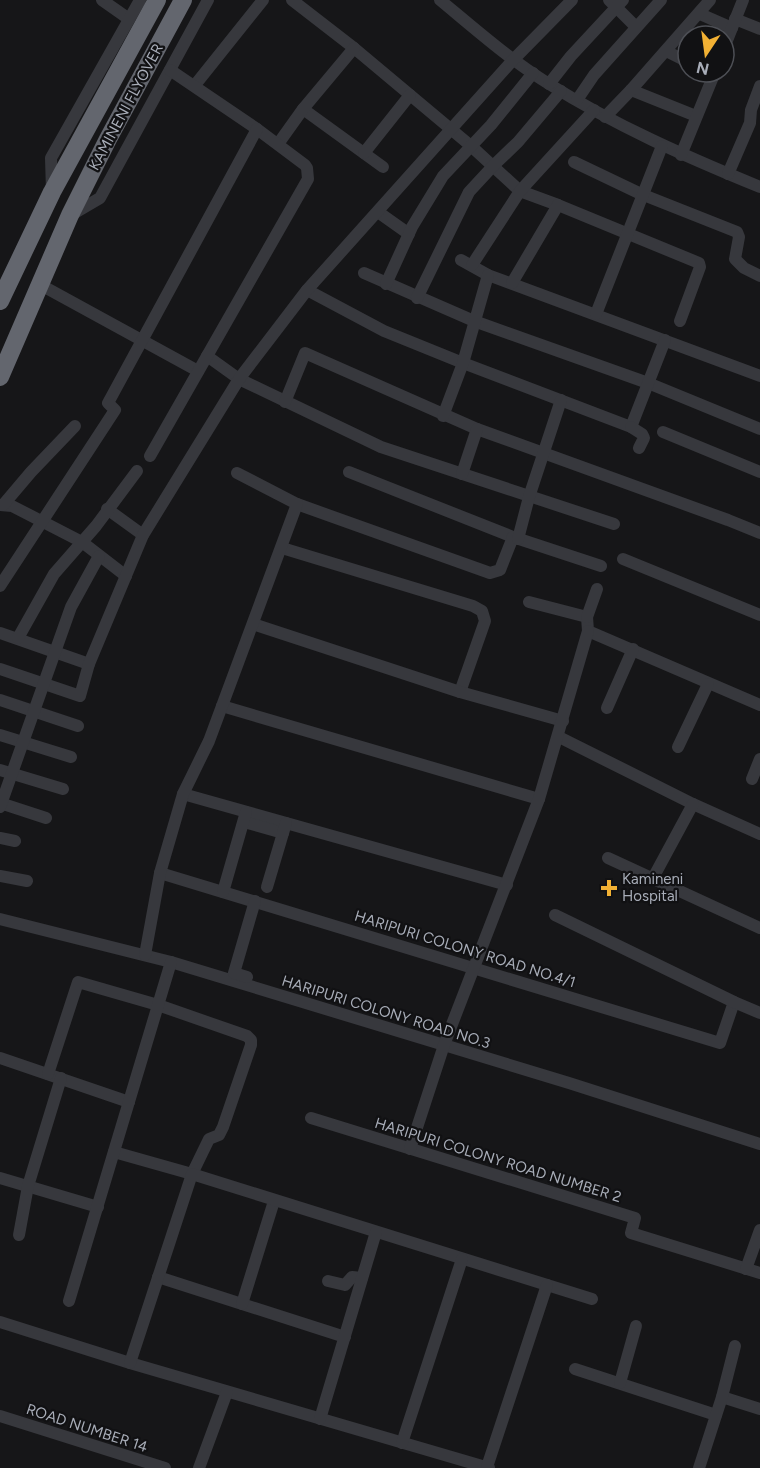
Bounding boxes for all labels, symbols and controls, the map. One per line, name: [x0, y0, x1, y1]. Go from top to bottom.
north arrow: [676, 24, 736, 84]
street label: KAMINENI FLYOVER: [85, 41, 167, 173]
text: N: [695, 57, 711, 79]
place label: Kamineni Hospital: [622, 870, 683, 905]
marker: Kamineni Hospital: [600, 879, 618, 897]
street label: HARIPURI COLONY ROAD NO.4/1: [352, 907, 578, 991]
street label: HARIPURI COLONY ROAD NO.3: [280, 972, 492, 1052]
street label: HARIPURI COLONY ROAD NUMBER 2: [372, 1114, 624, 1206]
street label: ROAD NUMBER 14: [24, 1400, 150, 1456]

